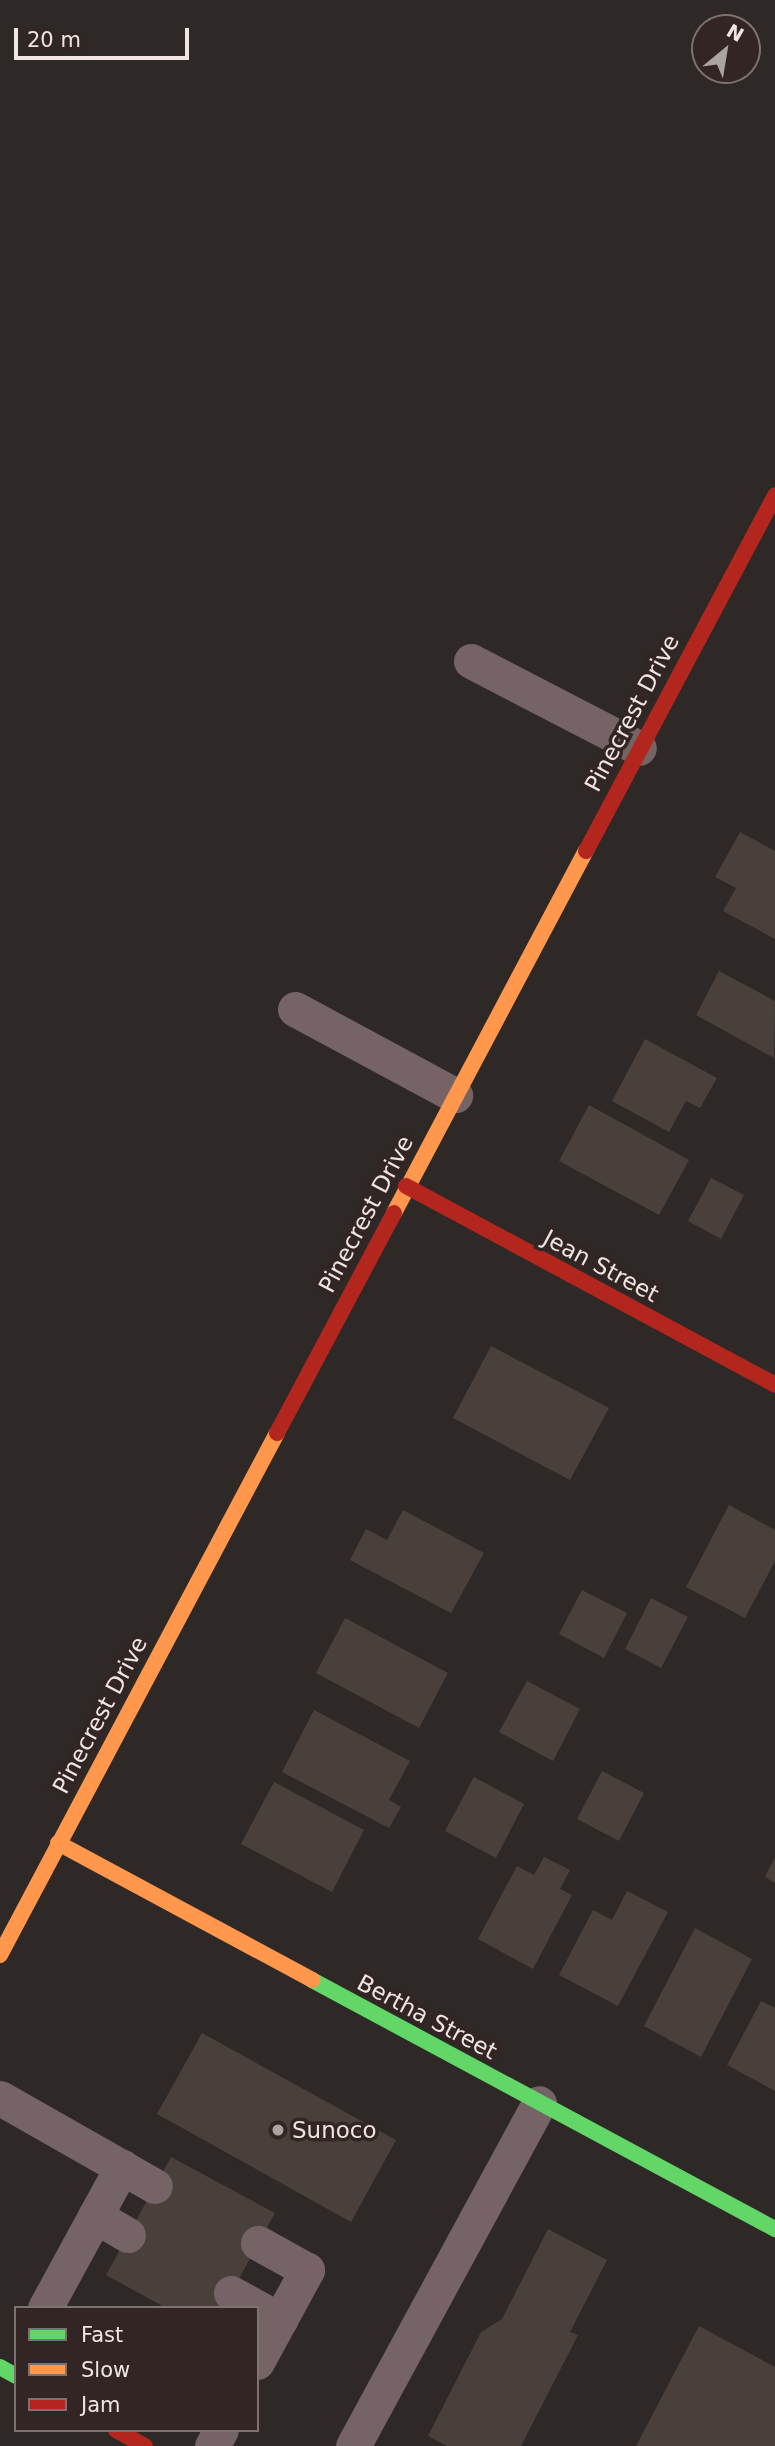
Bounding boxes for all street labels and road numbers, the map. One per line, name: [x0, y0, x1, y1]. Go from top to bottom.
street label: Pinecrest Drive: [579, 630, 685, 796]
street label: Pinecrest Drive: [313, 1131, 419, 1297]
street label: Jean Street: [539, 1224, 663, 1308]
street label: Pinecrest Drive: [47, 1632, 153, 1798]
street label: Bertha Street: [352, 1969, 502, 2065]

